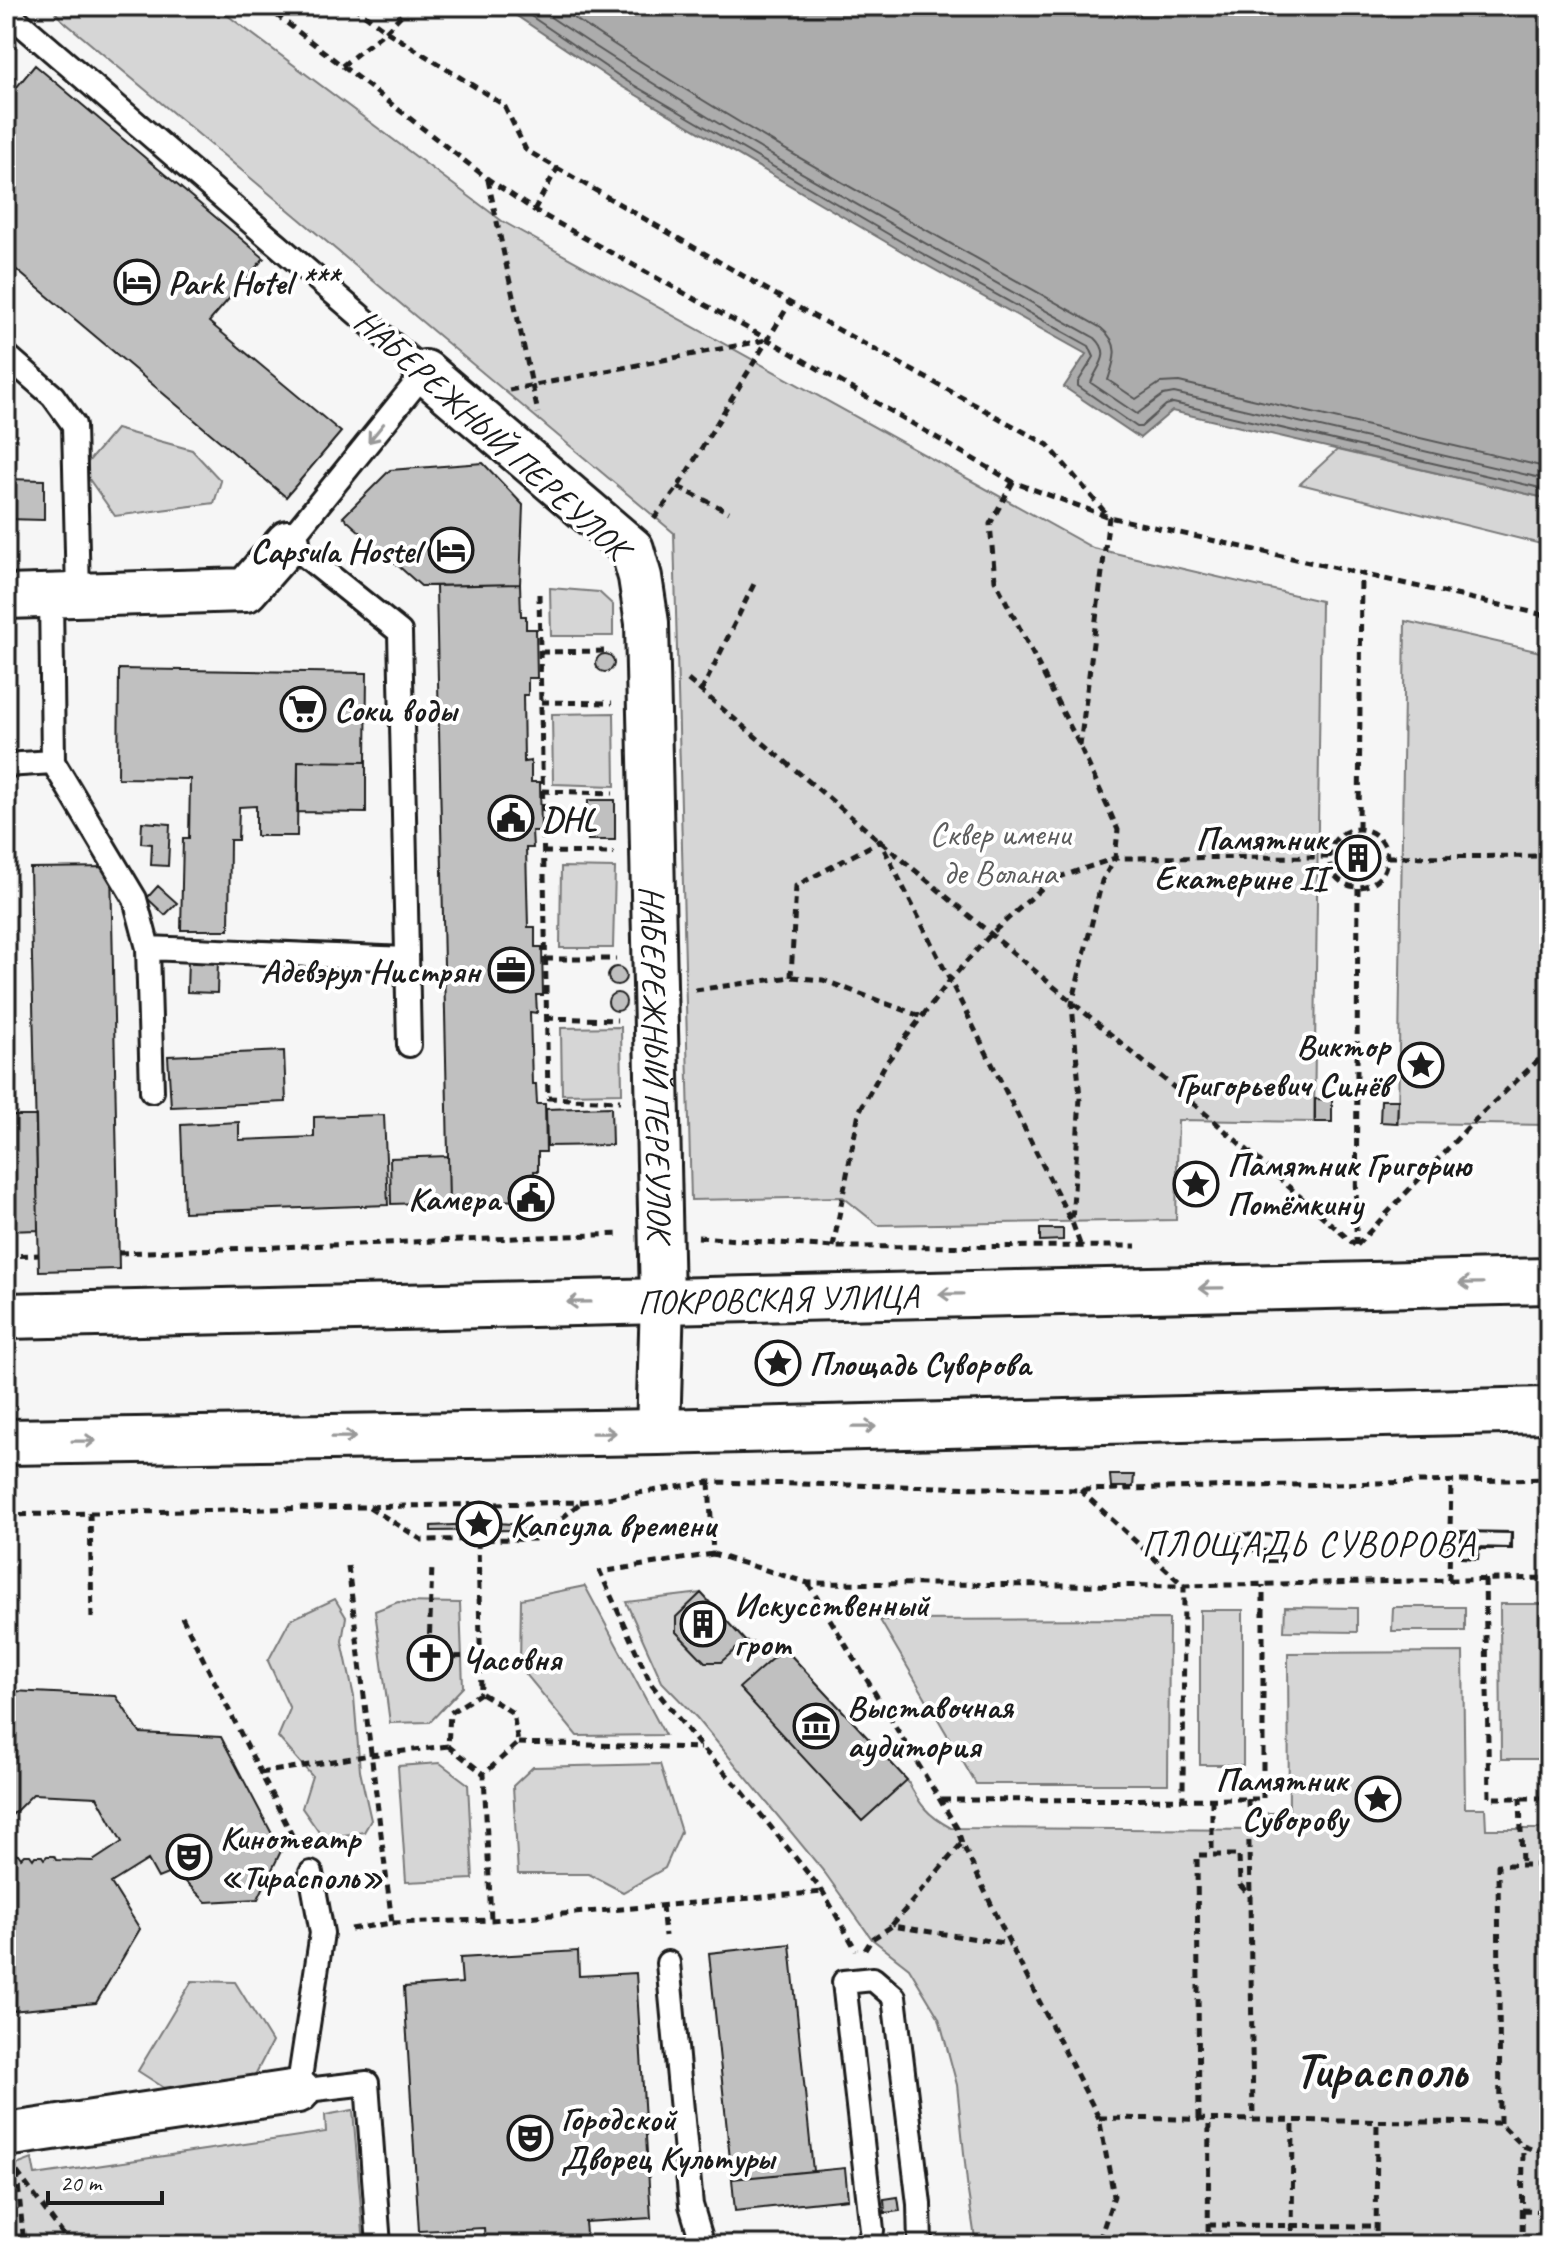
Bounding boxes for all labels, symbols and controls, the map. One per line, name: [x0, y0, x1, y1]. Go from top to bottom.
hotel icon: Park Hotel ***: [113, 258, 161, 306]
place label: Park Hotel ***: [168, 261, 342, 304]
street label: НАБЕРЕЖНЫЙ ПЕРЕУЛОК: [346, 300, 643, 573]
one-way arrow: [367, 422, 385, 442]
hotel icon: Capsula Hostel: [427, 526, 475, 574]
place label: Capsula Hostel: [250, 529, 426, 572]
supermarket icon: Соки воды: [279, 685, 327, 733]
place label: Соки воды: [334, 688, 460, 731]
public building icon: DHL: [487, 794, 535, 842]
place label: DHL: [542, 797, 597, 840]
park label: Сквер имени де Волана: [930, 812, 1073, 894]
place label: Памятник Екатерине II: [1154, 817, 1334, 899]
building icon: Памятник Екатерине II: [1334, 834, 1382, 882]
street label: НАБЕРЕЖНЫЙ ПЕРЕУЛОК: [631, 885, 682, 1247]
office icon: Адевэрул Нистрян: [487, 946, 535, 994]
place label: Адевэрул Нистрян: [261, 949, 482, 992]
place label: Виктор Григорьевич Синёв: [1176, 1024, 1398, 1106]
place icon: Виктор Григорьевич Синёв: [1397, 1041, 1445, 1089]
place label: Памятник Григорию Потёмкину: [1227, 1143, 1474, 1225]
place icon: Памятник Григорию Потёмкину: [1172, 1160, 1220, 1208]
public building icon: Камера: [507, 1174, 555, 1222]
place label: Камера: [408, 1177, 503, 1220]
street label: ПОКРОВСКАЯ УЛИЦА: [637, 1274, 921, 1323]
one-way arrow: [1458, 1275, 1485, 1290]
one-way arrow: [1198, 1280, 1225, 1296]
one-way arrow: [938, 1286, 965, 1302]
one-way arrow: [566, 1294, 593, 1310]
place icon: Площадь Суворова: [754, 1339, 802, 1387]
place label: Площадь Суворова: [809, 1342, 1033, 1385]
one-way arrow: [850, 1419, 877, 1435]
one-way arrow: [590, 1425, 617, 1441]
one-way arrow: [330, 1429, 357, 1445]
one-way arrow: [70, 1433, 97, 1449]
place icon: Капсула времени: [455, 1500, 503, 1548]
place label: Капсула времени: [510, 1503, 718, 1546]
district label: ПЛОЩАДЬ СУВОРОВА: [1142, 1521, 1476, 1567]
place label: Искусственный грот: [734, 1583, 931, 1665]
building icon: Искусственный грот: [679, 1600, 727, 1648]
church icon: Часовня: [406, 1634, 454, 1682]
place label: Часовня: [461, 1637, 564, 1680]
place label: Выставочная аудитория: [847, 1685, 1014, 1767]
museum icon: Выставочная аудитория: [792, 1702, 840, 1750]
place label: Памятник Суворову: [1216, 1758, 1351, 1840]
place icon: Памятник Суворову: [1354, 1775, 1402, 1823]
place label: Кинотеатр «Тирасполь»: [220, 1816, 383, 1898]
theatre icon: Кинотеатр «Тирасполь»: [165, 1833, 213, 1881]
district label: Тирасполь: [1294, 2039, 1469, 2102]
place label: Городской Дворец Культуры: [561, 2097, 777, 2179]
theatre icon: Городской Дворец Культуры: [506, 2114, 554, 2162]
scale bar: [48, 2155, 162, 2205]
text: 20 m: [60, 2168, 103, 2198]

